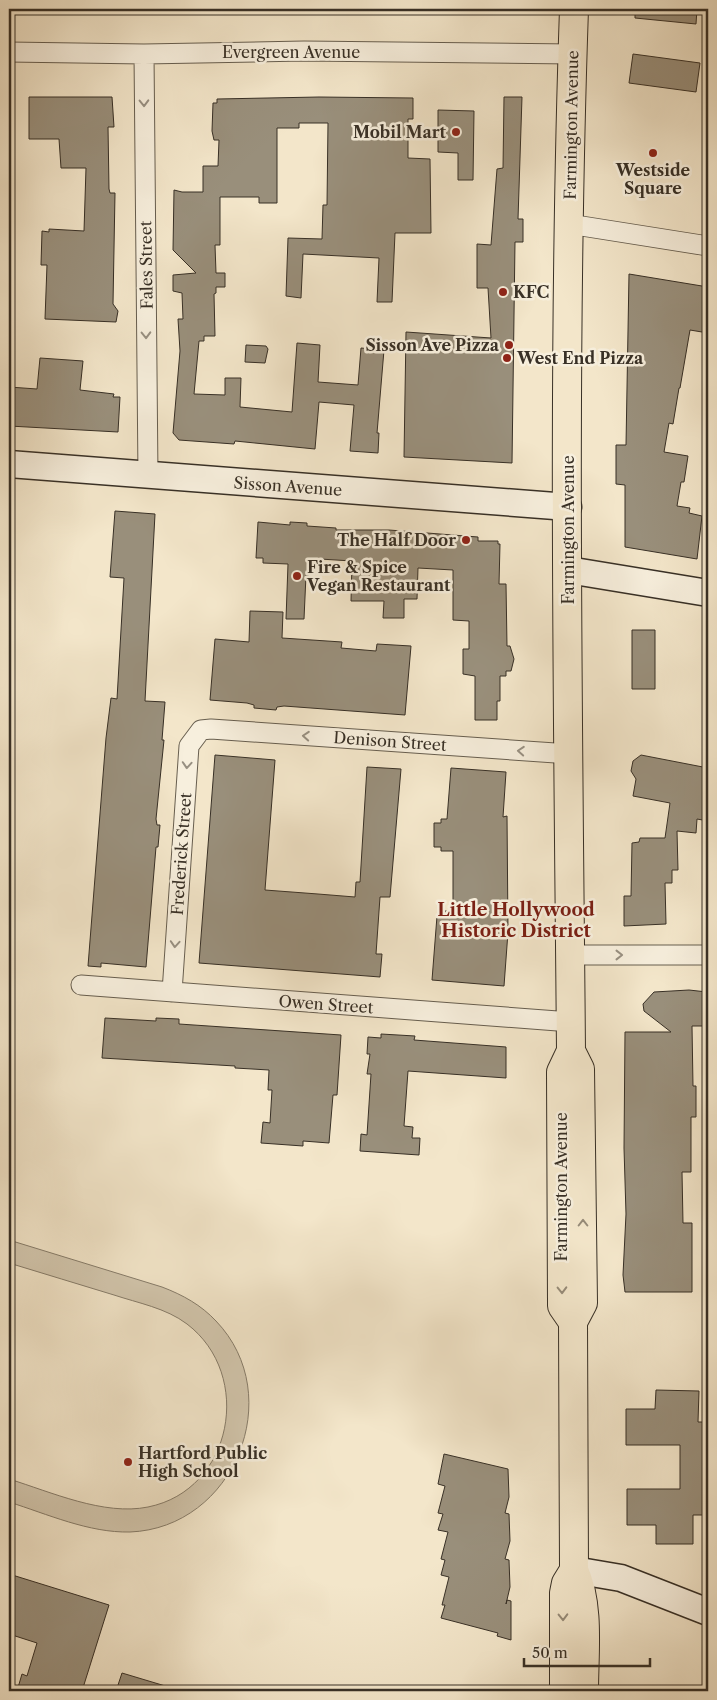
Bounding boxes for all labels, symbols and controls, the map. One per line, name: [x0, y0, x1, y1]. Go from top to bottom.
street label: Evergreen Avenue: [222, 42, 360, 62]
street label: Farmington Avenue: [560, 50, 582, 200]
one-way arrow: [139, 99, 149, 107]
place label: Mobil Mart: [353, 122, 447, 142]
marker: Mobil Mart: [450, 126, 462, 138]
marker: Westside Square: [647, 147, 659, 159]
place label: Westside Square: [615, 160, 691, 198]
street label: Fales Street: [135, 220, 157, 309]
place label: KFC: [513, 282, 549, 302]
marker: KFC: [497, 286, 509, 298]
one-way arrow: [141, 332, 151, 339]
place label: Sisson Ave Pizza: [365, 335, 500, 355]
marker: Sisson Ave Pizza: [503, 339, 515, 351]
place label: West End Pizza: [516, 348, 644, 368]
marker: West End Pizza: [501, 352, 513, 364]
street label: Farmington Avenue: [558, 455, 578, 605]
street label: Sisson Avenue: [233, 472, 343, 500]
place label: The Half Door: [337, 530, 456, 550]
marker: The Half Door: [460, 534, 472, 546]
place label: Fire & Spice Vegan Restaurant: [306, 557, 451, 595]
marker: Fire & Spice Vegan Restaurant: [291, 570, 303, 582]
street label: Denison Street: [333, 727, 448, 755]
one-way arrow: [302, 730, 310, 741]
one-way arrow: [517, 745, 525, 756]
one-way arrow: [182, 761, 193, 769]
street label: Frederick Street: [167, 792, 195, 916]
district label: Little Hollywood Historic District: [437, 899, 595, 942]
one-way arrow: [170, 941, 181, 949]
one-way arrow: [616, 950, 624, 960]
street label: Owen Street: [278, 991, 374, 1017]
street label: Farmington Avenue: [551, 1112, 571, 1262]
one-way arrow: [578, 1219, 588, 1226]
one-way arrow: [557, 1286, 567, 1294]
place label: Hartford Public High School: [138, 1443, 267, 1481]
marker: Hartford Public High School: [122, 1456, 134, 1468]
one-way arrow: [558, 1613, 568, 1621]
scale bar: [524, 1635, 651, 1667]
text: 50 m: [532, 1643, 568, 1662]

